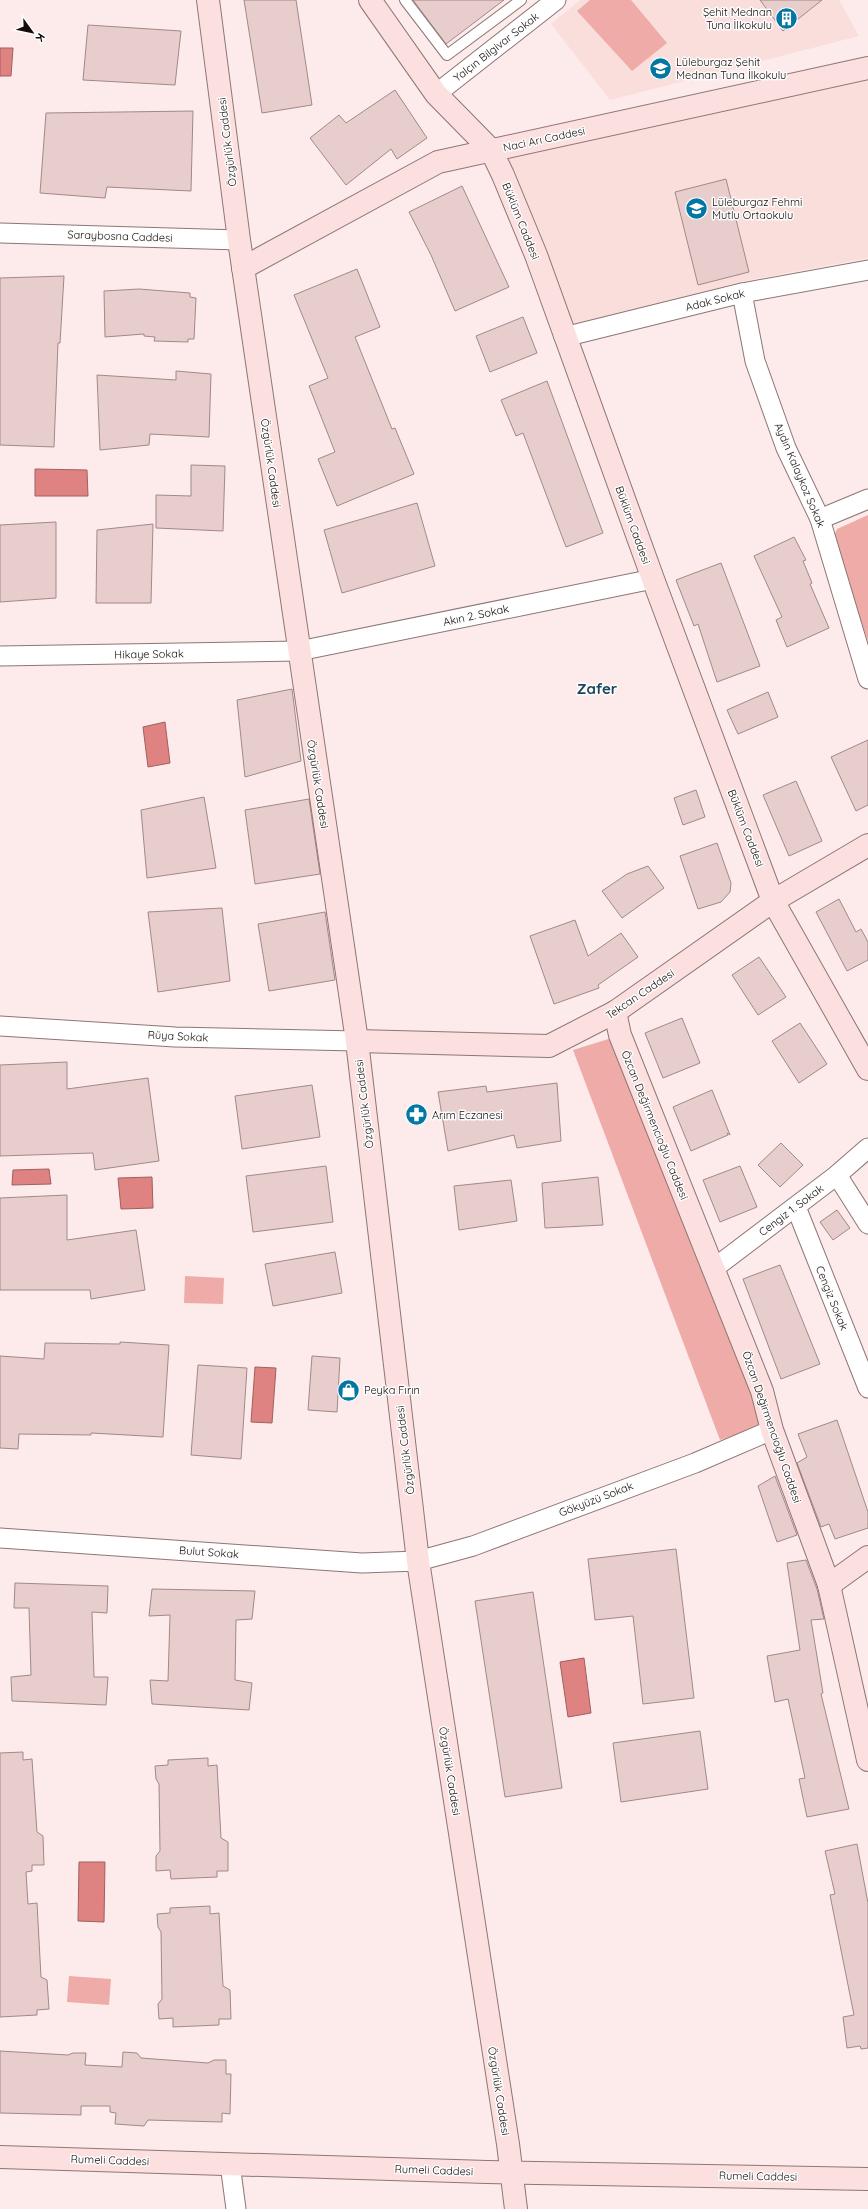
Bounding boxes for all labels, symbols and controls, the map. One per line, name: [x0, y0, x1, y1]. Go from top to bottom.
place label: Şehit Mednan Tuna İlkokulu: [703, 5, 772, 32]
building icon: Şehit Mednan Tuna İlkokulu: [774, 5, 800, 31]
street label: Yalçın Bilgivar Sokak: [451, 9, 542, 85]
north arrow: [12, 12, 52, 52]
text: K: [33, 31, 48, 44]
school or university icon: Lüleburgaz Şehit Mednan Tuna İlkokulu: [647, 55, 673, 81]
place label: Lüleburgaz Şehit Mednan Tuna İlkokulu: [676, 55, 786, 82]
street label: Özgürlük Caddesi: [215, 97, 239, 187]
street label: Naci Arı Caddesi: [502, 123, 586, 155]
street label: Büklüm Caddesi: [499, 180, 543, 262]
school or university icon: Lüleburgaz Fehmi Mutlu Ortaokulu: [684, 195, 710, 221]
place label: Lüleburgaz Fehmi Mutlu Ortaokulu: [712, 195, 802, 222]
street label: Saraybosna Caddesi: [67, 227, 173, 245]
street label: Adak Sokak: [684, 286, 746, 314]
street label: Özgürlük Caddesi: [258, 418, 284, 508]
street label: Aydın Kalaykoz Sokak: [772, 420, 828, 530]
street label: Büklüm Caddesi: [612, 484, 654, 566]
street label: Akın 2. Sokak: [442, 601, 510, 629]
street label: Hikaye Sokak: [114, 646, 184, 662]
district label: Zafer: [577, 679, 618, 698]
street label: Özgürlük Caddesi: [304, 739, 332, 829]
street label: Büklüm Caddesi: [725, 787, 767, 869]
street label: Tekcan Caddesi: [603, 966, 677, 1022]
street label: Rüya Sokak: [147, 1027, 209, 1045]
street label: Özcan Değirmencioğlu Caddesi: [619, 1048, 691, 1202]
street label: Özgürlük Caddesi: [352, 1059, 376, 1149]
pharmacy icon: Arım Eczanesi: [404, 1102, 430, 1128]
place label: Arım Eczanesi: [432, 1108, 503, 1122]
street label: Cengiz 1. Sokak: [756, 1181, 826, 1239]
street label: Cengiz Sokak: [813, 1264, 851, 1332]
street label: Özcan Değirmencioğlu Caddesi: [739, 1349, 805, 1505]
shop icon: Peyka Fırın: [335, 1377, 361, 1403]
place label: Peyka Fırın: [364, 1383, 420, 1397]
street label: Özgürlük Caddesi: [393, 1405, 417, 1495]
street label: Gökyüzü Sokak: [557, 1478, 635, 1520]
street label: Bulut Sokak: [179, 1543, 240, 1561]
street label: Özgürlük Caddesi: [436, 1726, 464, 1816]
street label: Özgürlük Caddesi: [485, 2046, 513, 2136]
street label: Rumeli Caddesi: [70, 2152, 150, 2168]
street label: Rumeli Caddesi: [394, 2162, 474, 2178]
street label: Rumeli Caddesi: [719, 2168, 797, 2184]

